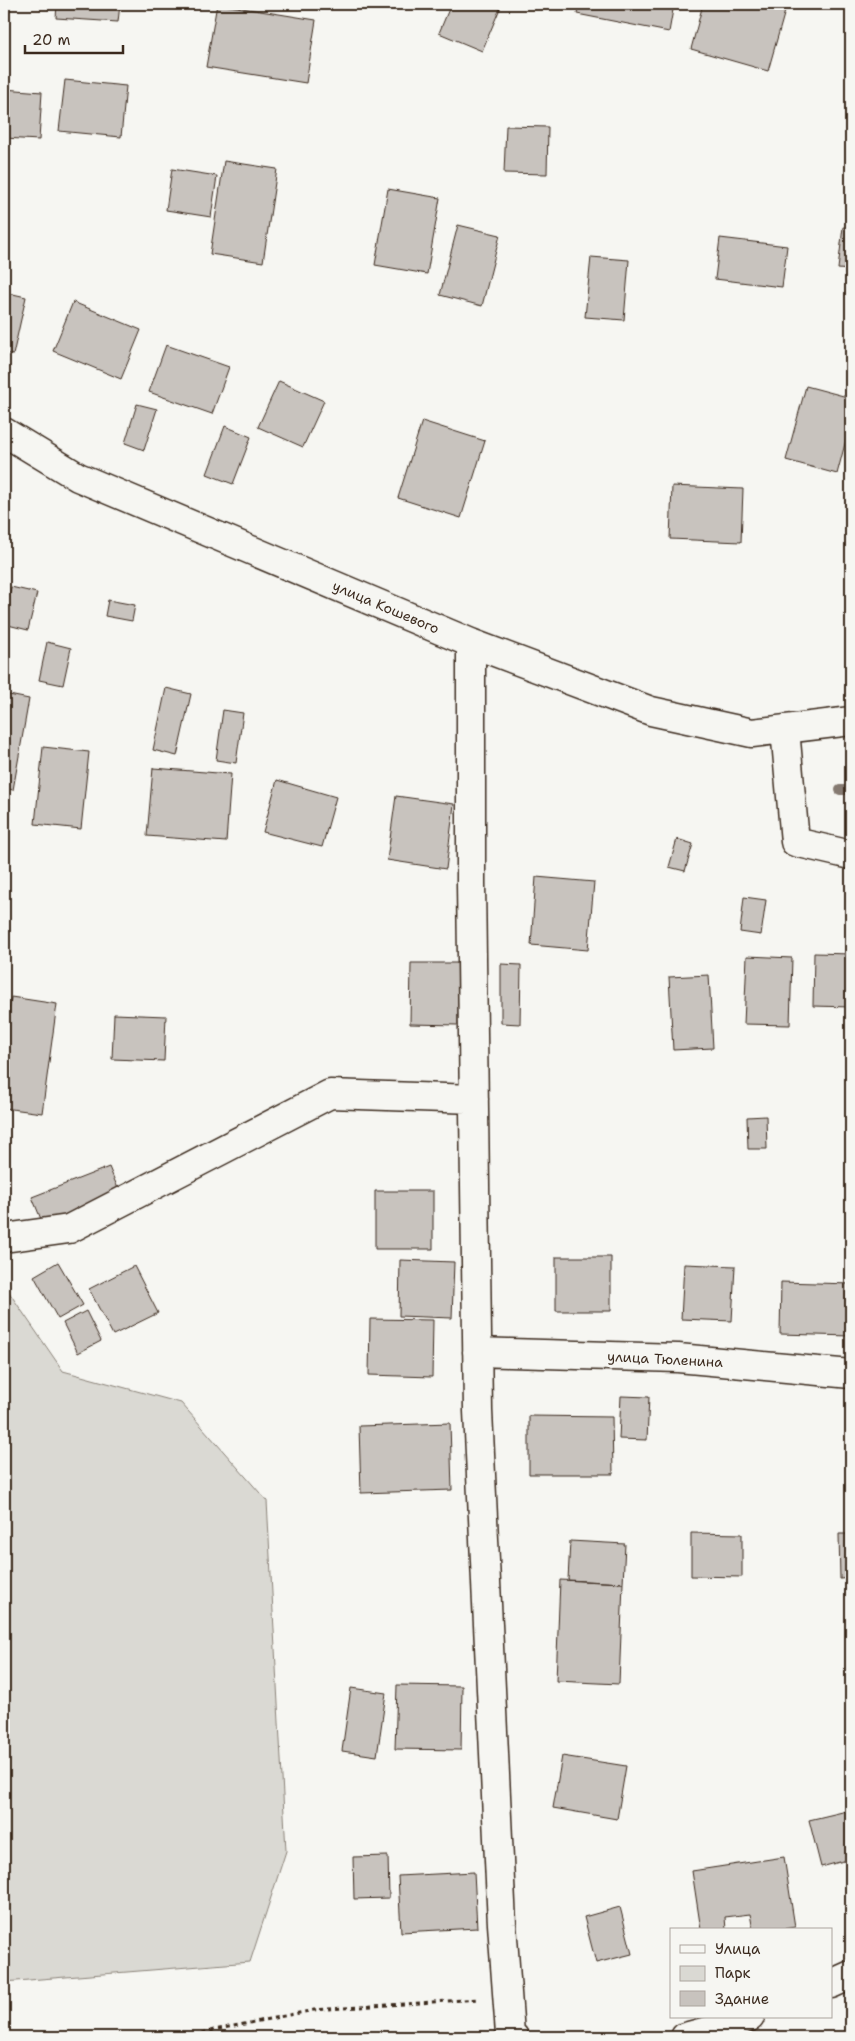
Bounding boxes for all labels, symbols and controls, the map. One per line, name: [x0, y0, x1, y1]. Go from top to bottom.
scale bar: [25, 22, 122, 54]
text: 20 m: [32, 30, 71, 50]
street label: улица Кошевого: [330, 576, 442, 638]
street label: улица Тюленина: [607, 1347, 724, 1371]
legend: [670, 1928, 832, 2018]
text: Улица: [715, 1939, 761, 1959]
text: Парк: [715, 1963, 751, 1983]
text: Здание: [715, 1989, 769, 2009]

